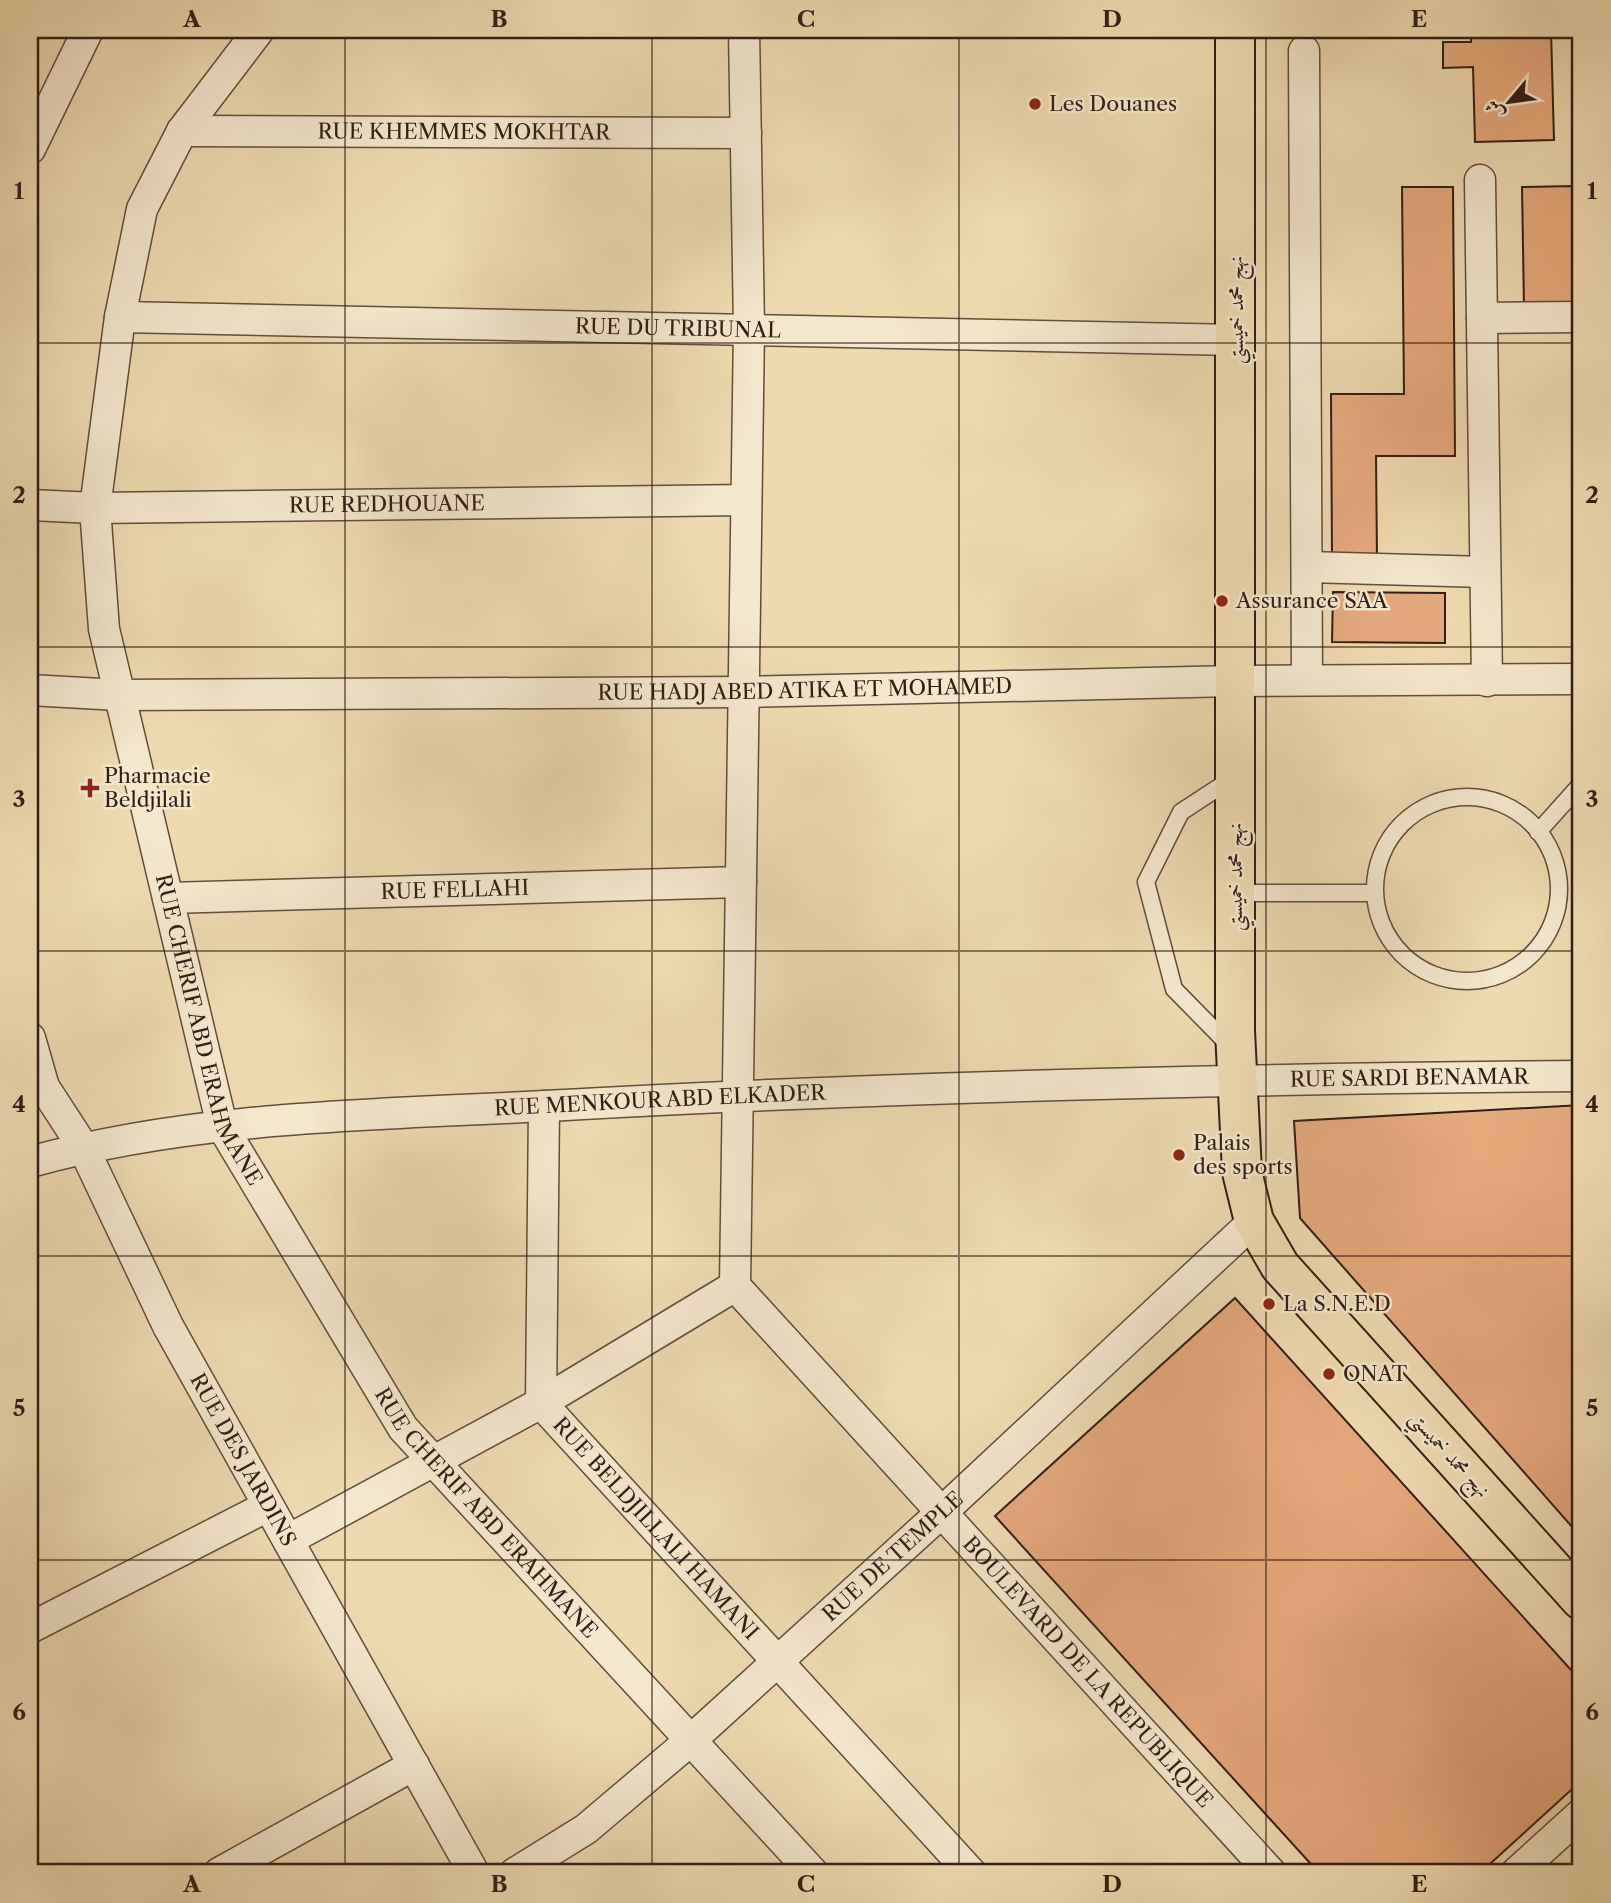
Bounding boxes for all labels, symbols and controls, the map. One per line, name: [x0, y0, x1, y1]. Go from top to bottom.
text: A: [182, 5, 202, 33]
text: B: [490, 5, 508, 33]
text: C: [797, 5, 815, 33]
text: D: [1102, 5, 1122, 33]
text: E: [1411, 5, 1427, 33]
north arrow: [1474, 66, 1544, 136]
place label: Les Douanes: [1049, 91, 1177, 116]
marker: Les Douanes: [1027, 96, 1043, 112]
text: ش: [1480, 96, 1509, 124]
street label: RUE KHEMMES MOKHTAR: [317, 118, 612, 145]
text: 1: [14, 177, 25, 205]
text: 1: [1587, 177, 1598, 205]
street label: نهج محمد خميستي: [1223, 256, 1256, 364]
street label: RUE DU TRIBUNAL: [575, 313, 781, 343]
text: 2: [12, 481, 26, 509]
text: 2: [1585, 481, 1599, 509]
street label: RUE REDHOUANE: [289, 490, 485, 518]
place label: Assurance SAA: [1235, 588, 1388, 613]
marker: Assurance SAA: [1214, 593, 1230, 609]
street label: RUE HADJ ABED ATIKA ET MOHAMED: [597, 673, 1012, 705]
place label: Pharmacie Beldjilali: [104, 763, 211, 812]
marker: Pharmacie Beldjilali: [82, 780, 98, 796]
text: 3: [13, 785, 26, 813]
text: 3: [1586, 785, 1599, 813]
street label: نهج محمد خميستي: [1222, 823, 1255, 931]
street label: RUE CHERIF ABD ERAHMANE: [151, 871, 268, 1190]
street label: RUE FELLAHI: [380, 875, 529, 904]
street label: RUE SARDI BENAMAR: [1290, 1063, 1530, 1092]
street label: RUE MENKOUR ABD ELKADER: [494, 1080, 828, 1121]
text: 4: [12, 1090, 26, 1118]
text: 4: [1585, 1090, 1599, 1118]
place label: Palais des sports: [1193, 1130, 1293, 1179]
marker: Palais des sports: [1171, 1147, 1187, 1163]
place label: La S.N.E.D: [1283, 1291, 1391, 1316]
marker: La S.N.E.D: [1261, 1296, 1277, 1312]
place label: ONAT: [1343, 1361, 1407, 1386]
marker: ONAT: [1321, 1366, 1337, 1382]
street label: RUE DES JARDINS: [185, 1369, 302, 1550]
street label: RUE CHERIF ABD ERAHMANE: [370, 1383, 603, 1643]
text: 5: [13, 1394, 25, 1422]
text: 5: [1586, 1394, 1598, 1422]
street label: نهج محمد خميستي: [1399, 1405, 1496, 1508]
street label: RUE BELDJILLALI HAMANI: [548, 1412, 764, 1644]
street label: RUE DE TEMPLE: [817, 1486, 968, 1626]
street label: BOULEVARD DE LA REPUBLIQUE: [958, 1531, 1218, 1813]
text: 6: [12, 1698, 26, 1726]
text: 6: [1585, 1698, 1599, 1726]
text: A: [182, 1870, 202, 1898]
text: B: [490, 1870, 508, 1898]
text: C: [797, 1870, 815, 1898]
text: D: [1102, 1870, 1122, 1898]
text: E: [1411, 1870, 1427, 1898]

